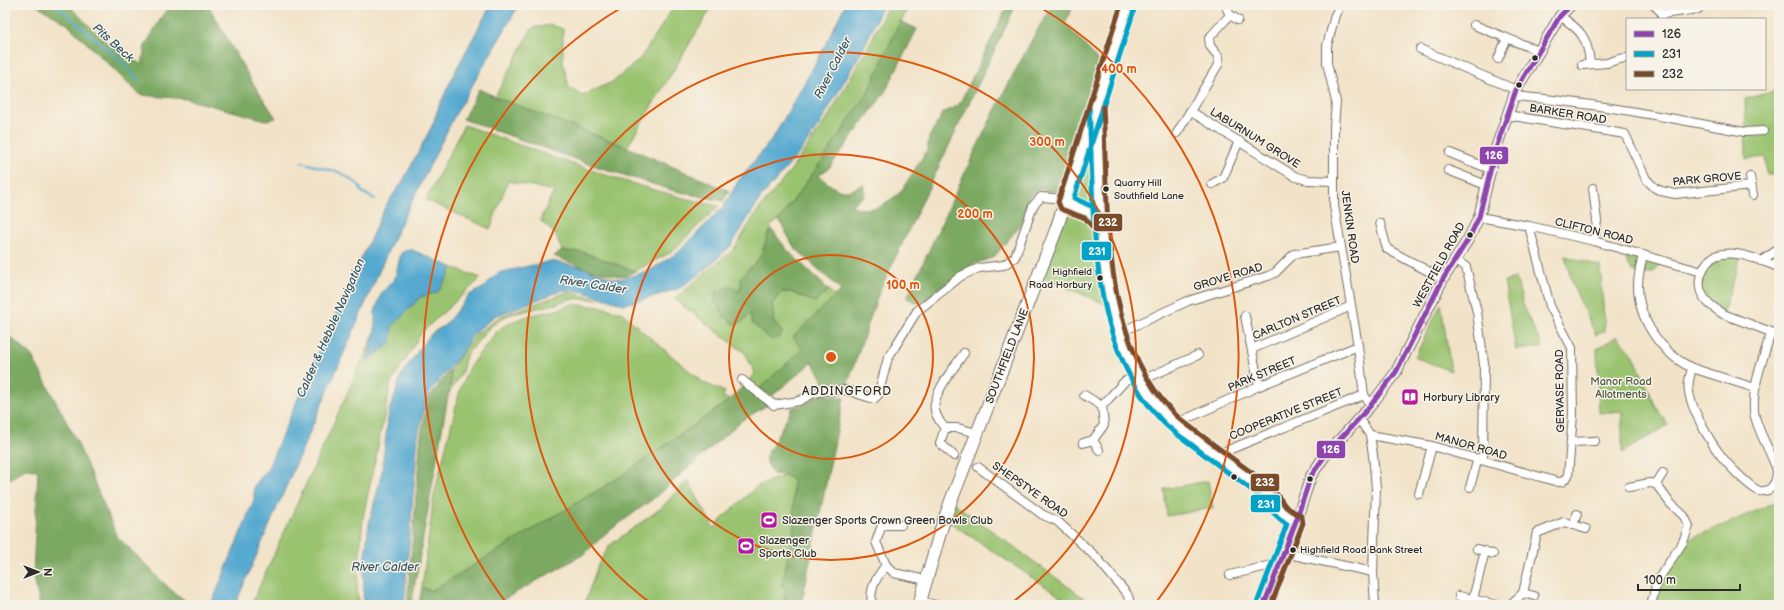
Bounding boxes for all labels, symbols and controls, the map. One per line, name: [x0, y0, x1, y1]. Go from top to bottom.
legend: [1626, 18, 1766, 90]
water label: Pits Beck: [89, 21, 138, 66]
text: 126: [1662, 27, 1681, 42]
water label: River Calder: [811, 33, 856, 101]
text: 231: [1662, 47, 1681, 62]
unlabelled marker: [1530, 53, 1540, 63]
text: 400 m: [1101, 62, 1137, 77]
text: 232: [1662, 67, 1683, 82]
unlabelled marker: [1514, 80, 1524, 90]
street label: BARKER ROAD: [1529, 101, 1607, 127]
street label: LABURNUM GROVE: [1208, 105, 1302, 171]
text: 300 m: [1029, 135, 1065, 150]
line badge: 126: [1479, 146, 1509, 165]
text: 126: [1485, 149, 1503, 162]
street label: PARK GROVE: [1672, 170, 1742, 188]
place label: Quarry Hill Southfield Lane: [1114, 177, 1184, 202]
marker: Quarry Hill Southfield Lane: [1101, 184, 1111, 194]
street label: JENKIN ROAD: [1338, 190, 1362, 264]
text: 200 m: [957, 207, 993, 222]
line badge: 232: [1093, 213, 1123, 232]
street label: CLIFTON ROAD: [1553, 215, 1635, 247]
text: 232: [1098, 216, 1118, 229]
street label: WESTFIELD ROAD: [1410, 220, 1468, 310]
unlabelled marker: [1465, 230, 1475, 240]
line badge: 231: [1081, 241, 1112, 261]
text: 231: [1088, 245, 1106, 258]
water label: Calder & Hebble Navigation: [294, 256, 369, 400]
street label: GROVE ROAD: [1192, 260, 1264, 294]
place label: Highfield Road Horbury: [1029, 266, 1092, 291]
water label: River Calder: [559, 272, 629, 298]
marker: Highfield Road Horbury: [1095, 273, 1105, 283]
text: 100 m: [886, 278, 920, 293]
street label: CARLTON STREET: [1251, 293, 1344, 343]
street label: SOUTHFIELD LANE: [983, 307, 1031, 405]
street label: GERVASE ROAD: [1553, 349, 1567, 433]
centre of rings: [824, 350, 838, 364]
street label: PARK STREET: [1226, 354, 1298, 394]
park label: Manor Road Allotments: [1590, 375, 1652, 401]
district label: ADDINGFORD: [802, 384, 892, 399]
street label: COOPERATIVE STREET: [1228, 385, 1345, 443]
library icon: Horbury Library: [1400, 387, 1420, 407]
place label: Horbury Library: [1423, 391, 1500, 404]
street label: MANOR ROAD: [1434, 430, 1508, 462]
line badge: 126: [1316, 440, 1346, 459]
text: 126: [1322, 443, 1340, 456]
street label: SHEPSTYE ROAD: [990, 459, 1070, 521]
unlabelled marker: [1229, 472, 1239, 482]
line badge: 232: [1250, 473, 1280, 492]
unlabelled marker: [1305, 474, 1315, 484]
text: 232: [1255, 476, 1275, 489]
line badge: 231: [1250, 494, 1281, 513]
text: 231: [1257, 498, 1275, 511]
sports icon: Slazenger Sports Crown Green Bowls Club: [759, 510, 779, 530]
place label: Slazenger Sports Crown Green Bowls Club: [782, 514, 993, 527]
place label: Slazenger Sports Club: [759, 534, 817, 560]
sports icon: Slazenger Sports Club: [736, 536, 756, 556]
place label: Highfield Road Bank Street: [1300, 544, 1422, 556]
marker: Highfield Road Bank Street: [1288, 545, 1298, 555]
north arrow: [18, 552, 58, 592]
water label: River Calder: [351, 560, 420, 575]
scale bar: [1638, 566, 1740, 592]
text: N: [41, 568, 54, 576]
text: 100 m: [1644, 573, 1676, 588]

